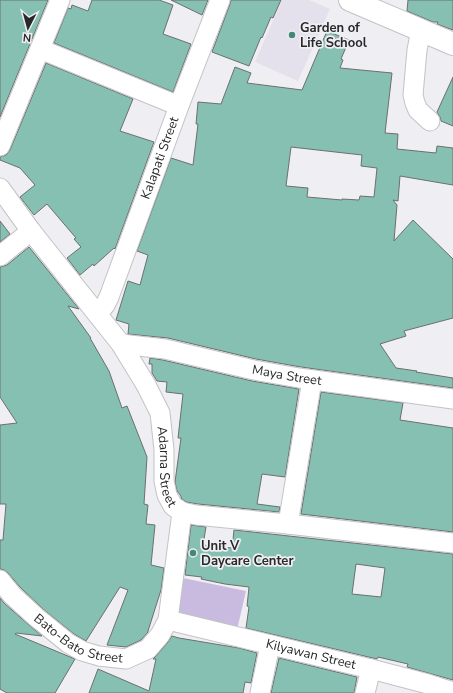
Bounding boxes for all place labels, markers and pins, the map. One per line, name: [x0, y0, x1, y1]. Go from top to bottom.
place label: Garden of Life School: [300, 19, 368, 52]
marker: Garden of Life School: [287, 30, 297, 40]
place label: Unit V Daycare Center: [201, 537, 294, 570]
marker: Unit V Daycare Center: [188, 548, 198, 558]

